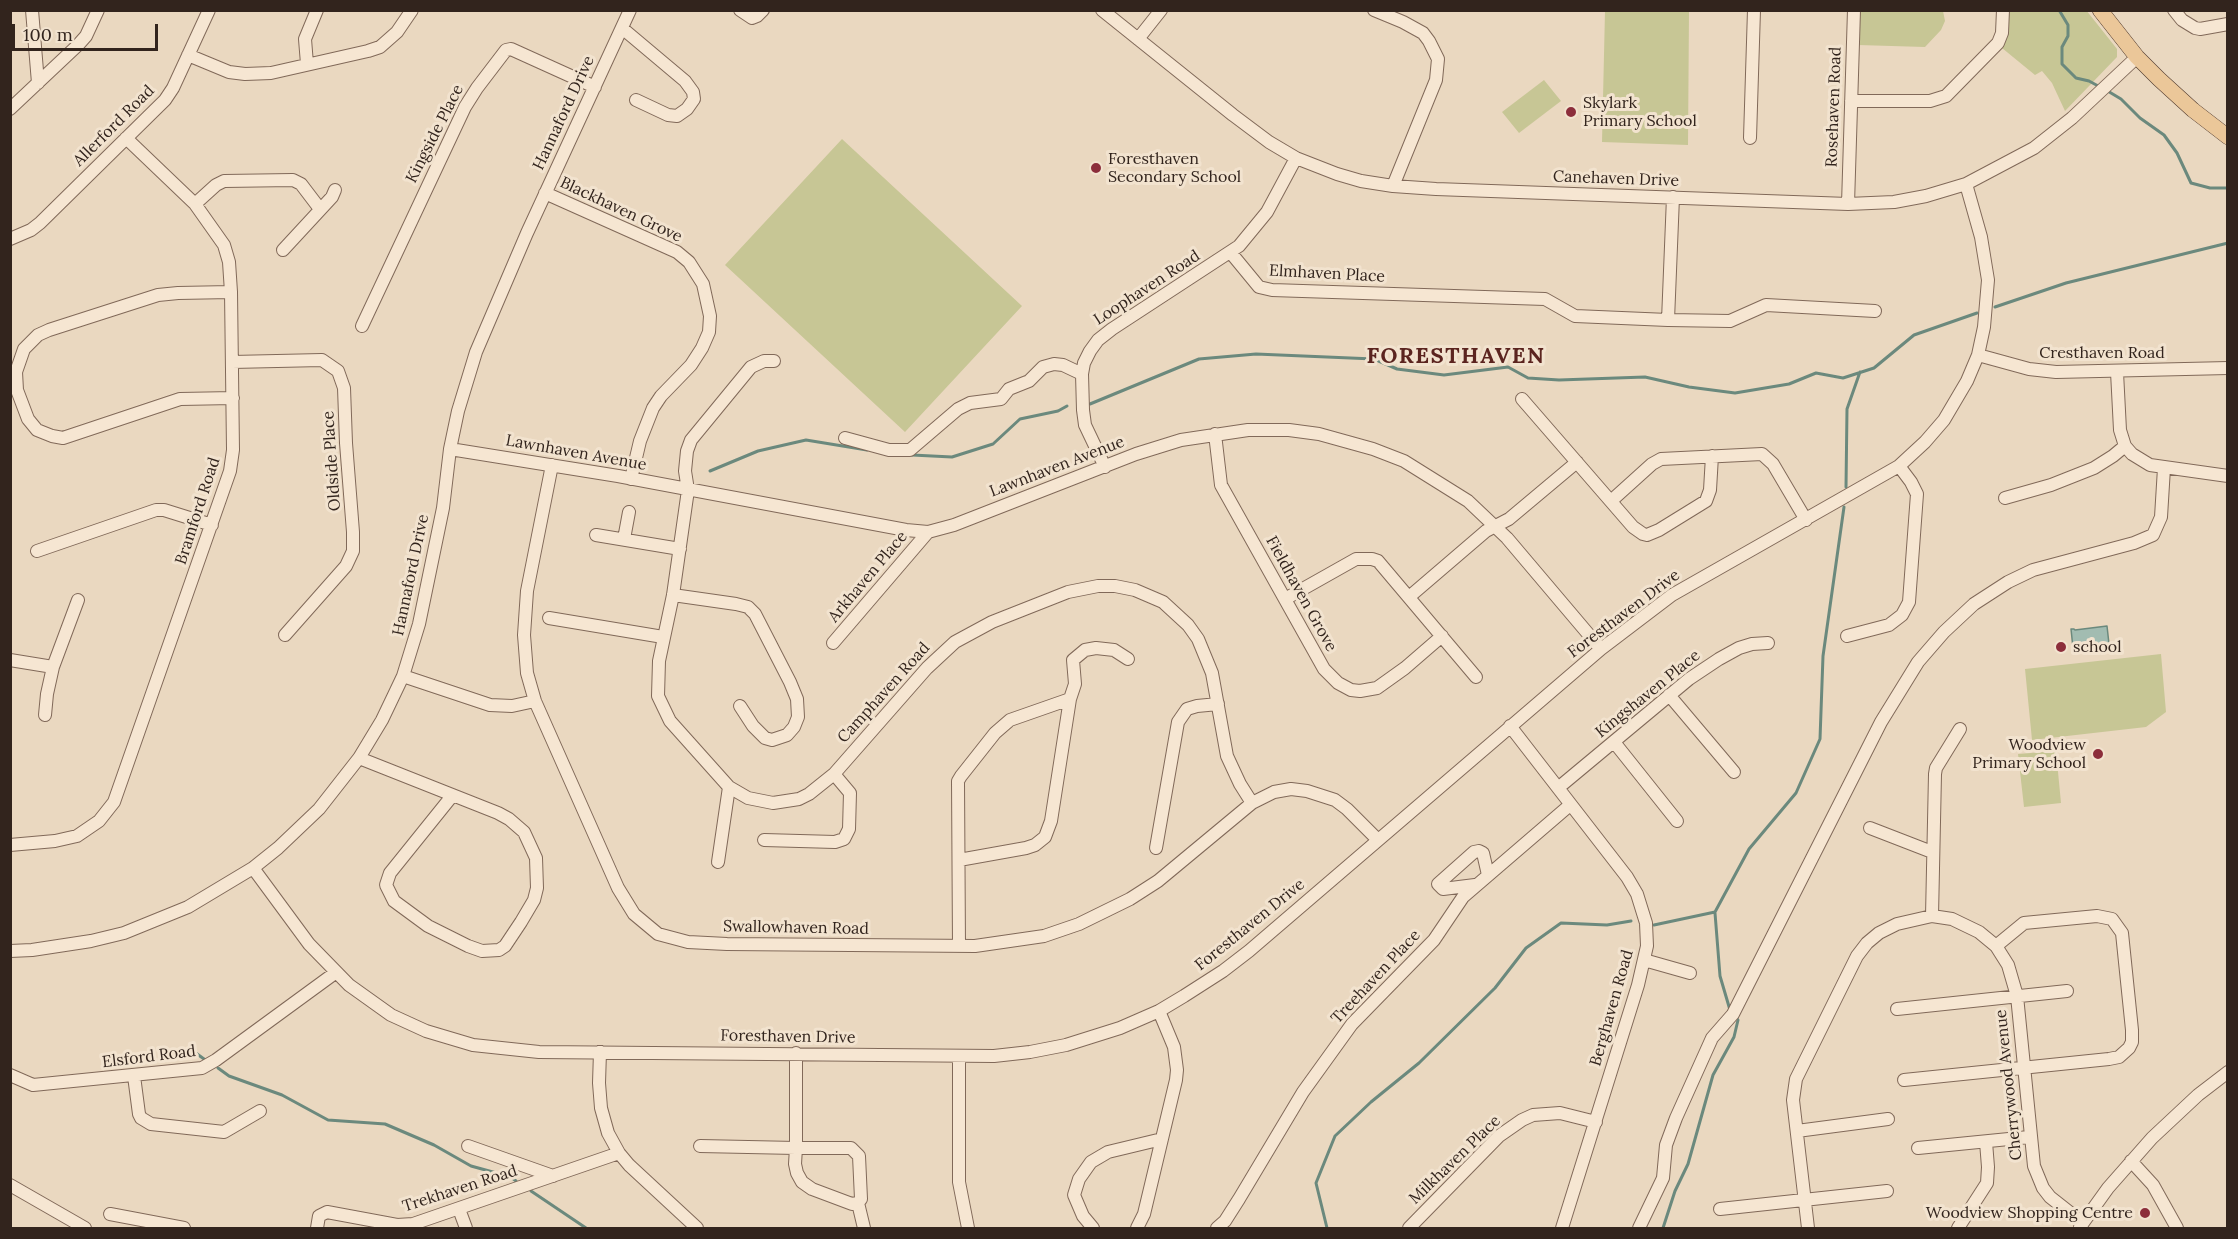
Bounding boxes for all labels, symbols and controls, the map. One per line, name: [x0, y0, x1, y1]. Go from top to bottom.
scale bar: [15, 12, 160, 50]
text: 100 m: [23, 23, 73, 46]
street label: Rosehaven Road: [1822, 46, 1846, 168]
street label: Hannaford Drive: [529, 53, 599, 173]
street label: Allerford Road: [69, 81, 159, 171]
street label: Kingside Place: [402, 82, 468, 186]
place label: Skylark Primary School: [1583, 93, 1697, 131]
marker: Skylark Primary School: [1564, 105, 1578, 119]
place label: Foresthaven Secondary School: [1108, 149, 1241, 187]
marker: Foresthaven Secondary School: [1089, 161, 1103, 175]
street label: Canehaven Drive: [1553, 167, 1679, 191]
street label: Blackhaven Grove: [557, 173, 685, 247]
street label: Loophaven Road: [1090, 246, 1204, 330]
street label: Elmhaven Place: [1268, 261, 1386, 287]
street label: Cresthaven Road: [2039, 343, 2165, 363]
district label: FORESTHAVEN: [1366, 344, 1546, 370]
street label: Oldside Place: [319, 410, 345, 512]
street label: Lawnhaven Avenue: [504, 431, 648, 475]
street label: Lawnhaven Avenue: [987, 432, 1127, 502]
street label: Bramford Road: [172, 455, 224, 567]
street label: Hannaford Drive: [389, 513, 433, 637]
street label: Arkhaven Place: [824, 528, 912, 626]
street label: Fieldhaven Grove: [1261, 533, 1341, 655]
street label: Foresthaven Drive: [1564, 566, 1684, 662]
place label: school: [2073, 637, 2122, 657]
street label: Camphaven Road: [834, 639, 934, 747]
marker: school: [2054, 640, 2068, 654]
street label: Kingshaven Place: [1592, 646, 1704, 742]
place label: Woodview Primary School: [1972, 735, 2086, 773]
marker: Woodview Primary School: [2091, 747, 2105, 761]
street label: Foresthaven Drive: [1191, 875, 1309, 975]
street label: Swallowhaven Road: [723, 917, 869, 939]
street label: Treehaven Place: [1328, 926, 1424, 1028]
street label: Berghaven Road: [1586, 948, 1638, 1068]
street label: Cherrywood Avenue: [1992, 1009, 2026, 1161]
street label: Foresthaven Drive: [720, 1026, 856, 1048]
street label: Elsford Road: [101, 1042, 197, 1072]
street label: Milkhaven Place: [1405, 1112, 1505, 1208]
street label: Trekhaven Road: [400, 1161, 520, 1217]
place label: Woodview Shopping Centre: [1926, 1203, 2133, 1223]
marker: Woodview Shopping Centre: [2138, 1206, 2152, 1220]

